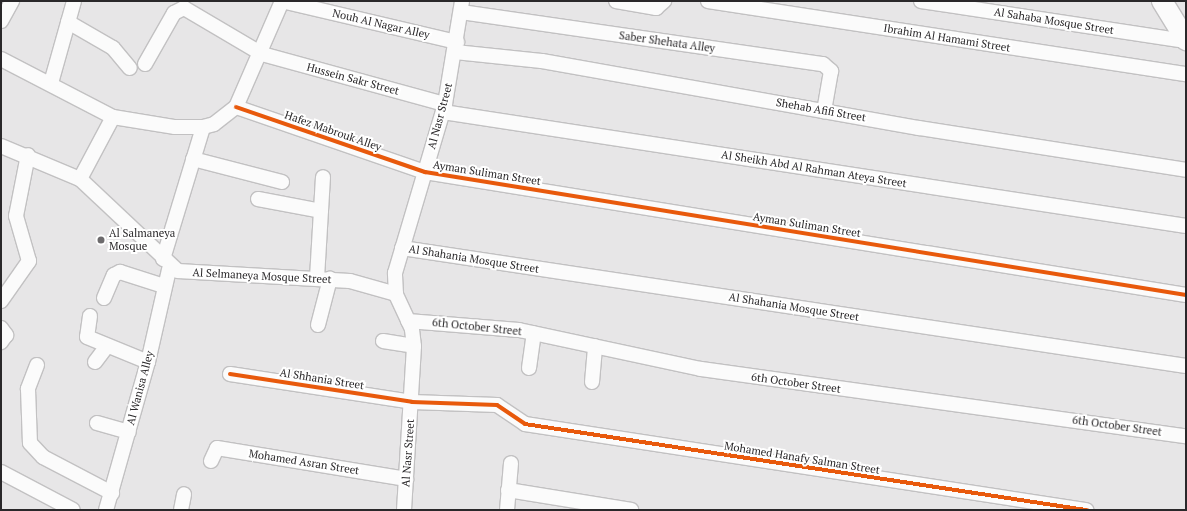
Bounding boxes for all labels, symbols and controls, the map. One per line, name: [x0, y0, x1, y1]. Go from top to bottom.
street label: Al Sahaba Mosque Street: [993, 5, 1115, 37]
street label: Nouh Al Nagar Alley: [331, 6, 431, 42]
street label: Ibrahim Al Hamami Street: [883, 21, 1011, 55]
street label: Saber Shehata Alley: [618, 29, 716, 55]
street label: Hussein Sakr Street: [305, 60, 401, 98]
street label: Al Nasr Street: [425, 81, 455, 151]
street label: Shehab Afifi Street: [775, 96, 867, 124]
street label: Hafez Mabrouk Alley: [283, 108, 383, 154]
street label: Al Sheikh Abd Al Rahman Ateya Street: [720, 148, 908, 190]
street label: Ayman Suliman Street: [432, 158, 542, 188]
street label: Ayman Suliman Street: [752, 210, 862, 240]
place label: Al Salmaneya Mosque: [109, 227, 175, 253]
marker: Al Salmaneya Mosque: [96, 235, 106, 245]
street label: Al Shahania Mosque Street: [408, 242, 540, 276]
street label: Al Selmaneya Mosque Street: [192, 266, 332, 286]
street label: Al Shahania Mosque Street: [728, 290, 860, 324]
street label: 6th October Street: [431, 316, 523, 338]
street label: Al Wanisa Alley: [124, 349, 156, 427]
street label: Al Shhania Street: [279, 366, 365, 392]
street label: 6th October Street: [750, 370, 842, 396]
street label: 6th October Street: [1071, 413, 1163, 439]
street label: Al Nasr Street: [399, 419, 417, 487]
street label: Mohamed Hanafy Salman Street: [723, 439, 881, 477]
street label: Mohamed Asran Street: [248, 447, 360, 477]

